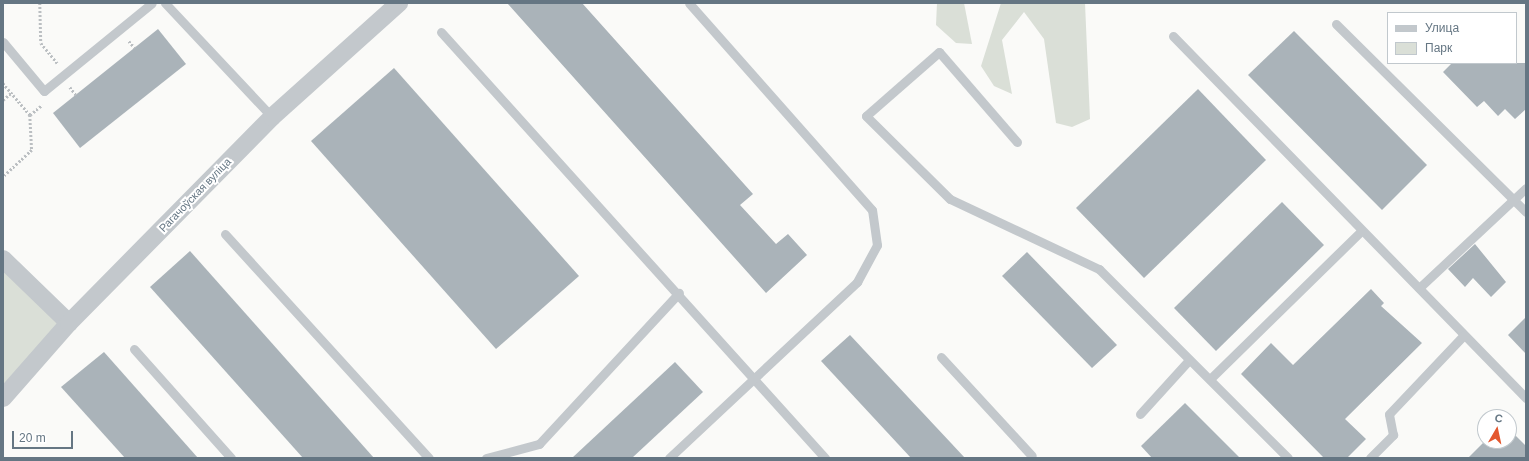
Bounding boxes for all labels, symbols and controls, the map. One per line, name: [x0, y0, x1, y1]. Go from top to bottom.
legend: [1387, 12, 1517, 64]
text: Улица: [1425, 21, 1459, 35]
text: Парк: [1425, 41, 1452, 55]
street label: Рагачоўская вуліца: [156, 155, 234, 235]
north arrow: [1477, 409, 1517, 449]
text: С: [1494, 412, 1504, 425]
scale bar: [14, 423, 75, 449]
text: 20 m: [19, 431, 46, 445]

